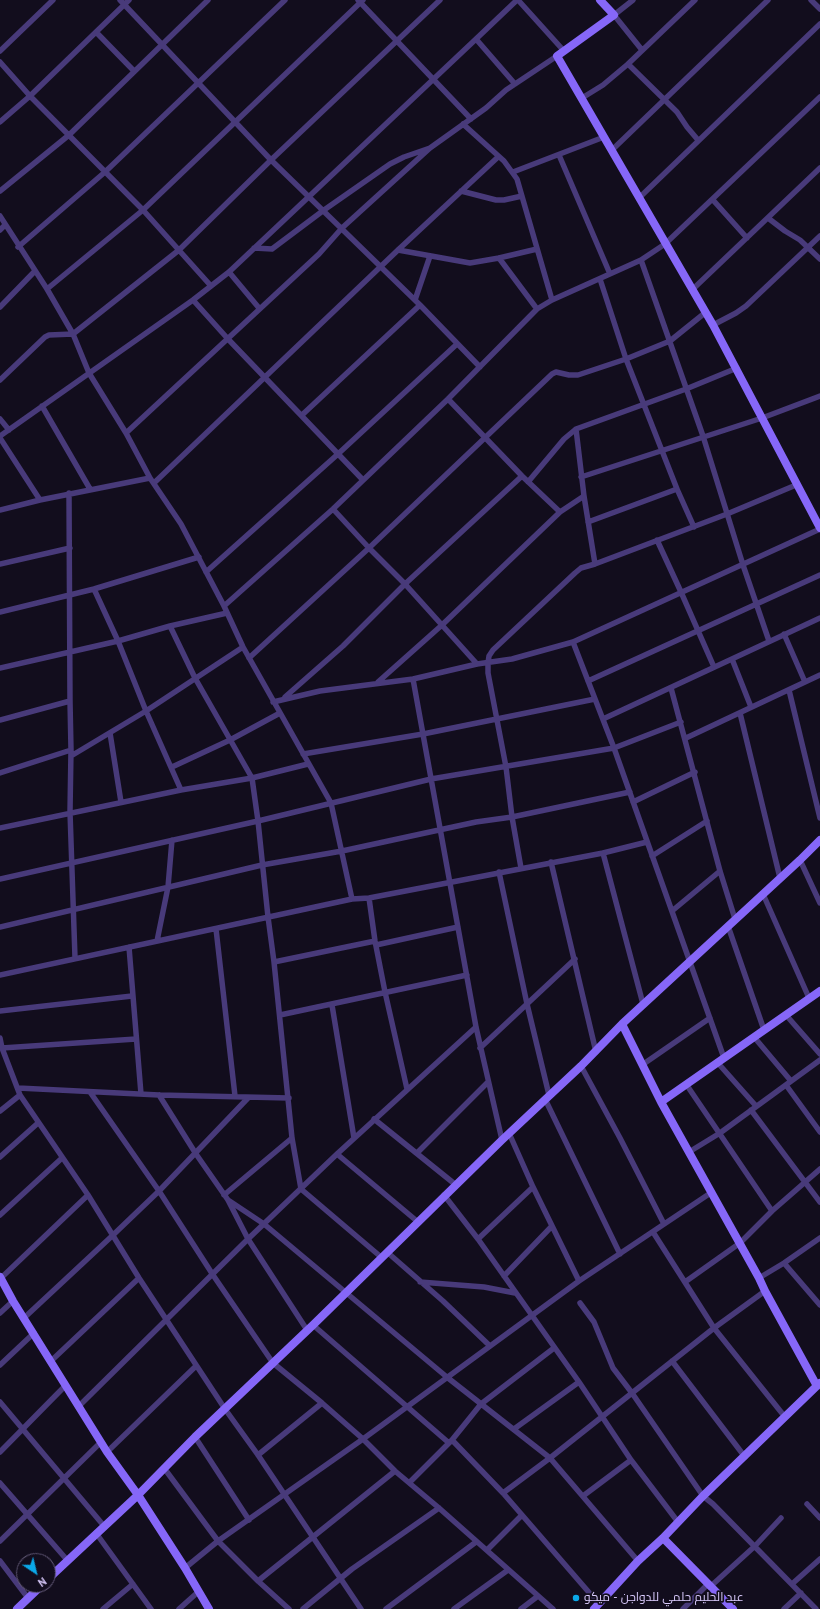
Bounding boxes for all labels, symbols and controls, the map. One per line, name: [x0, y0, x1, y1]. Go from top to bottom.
north arrow: [16, 1553, 56, 1593]
text: N: [35, 1574, 49, 1590]
place label: عبد الحليم حلمي للدواجن - ميكو: [584, 1591, 744, 1605]
marker: عبد الحليم حلمي للدواجن - ميكو: [571, 1593, 581, 1603]

